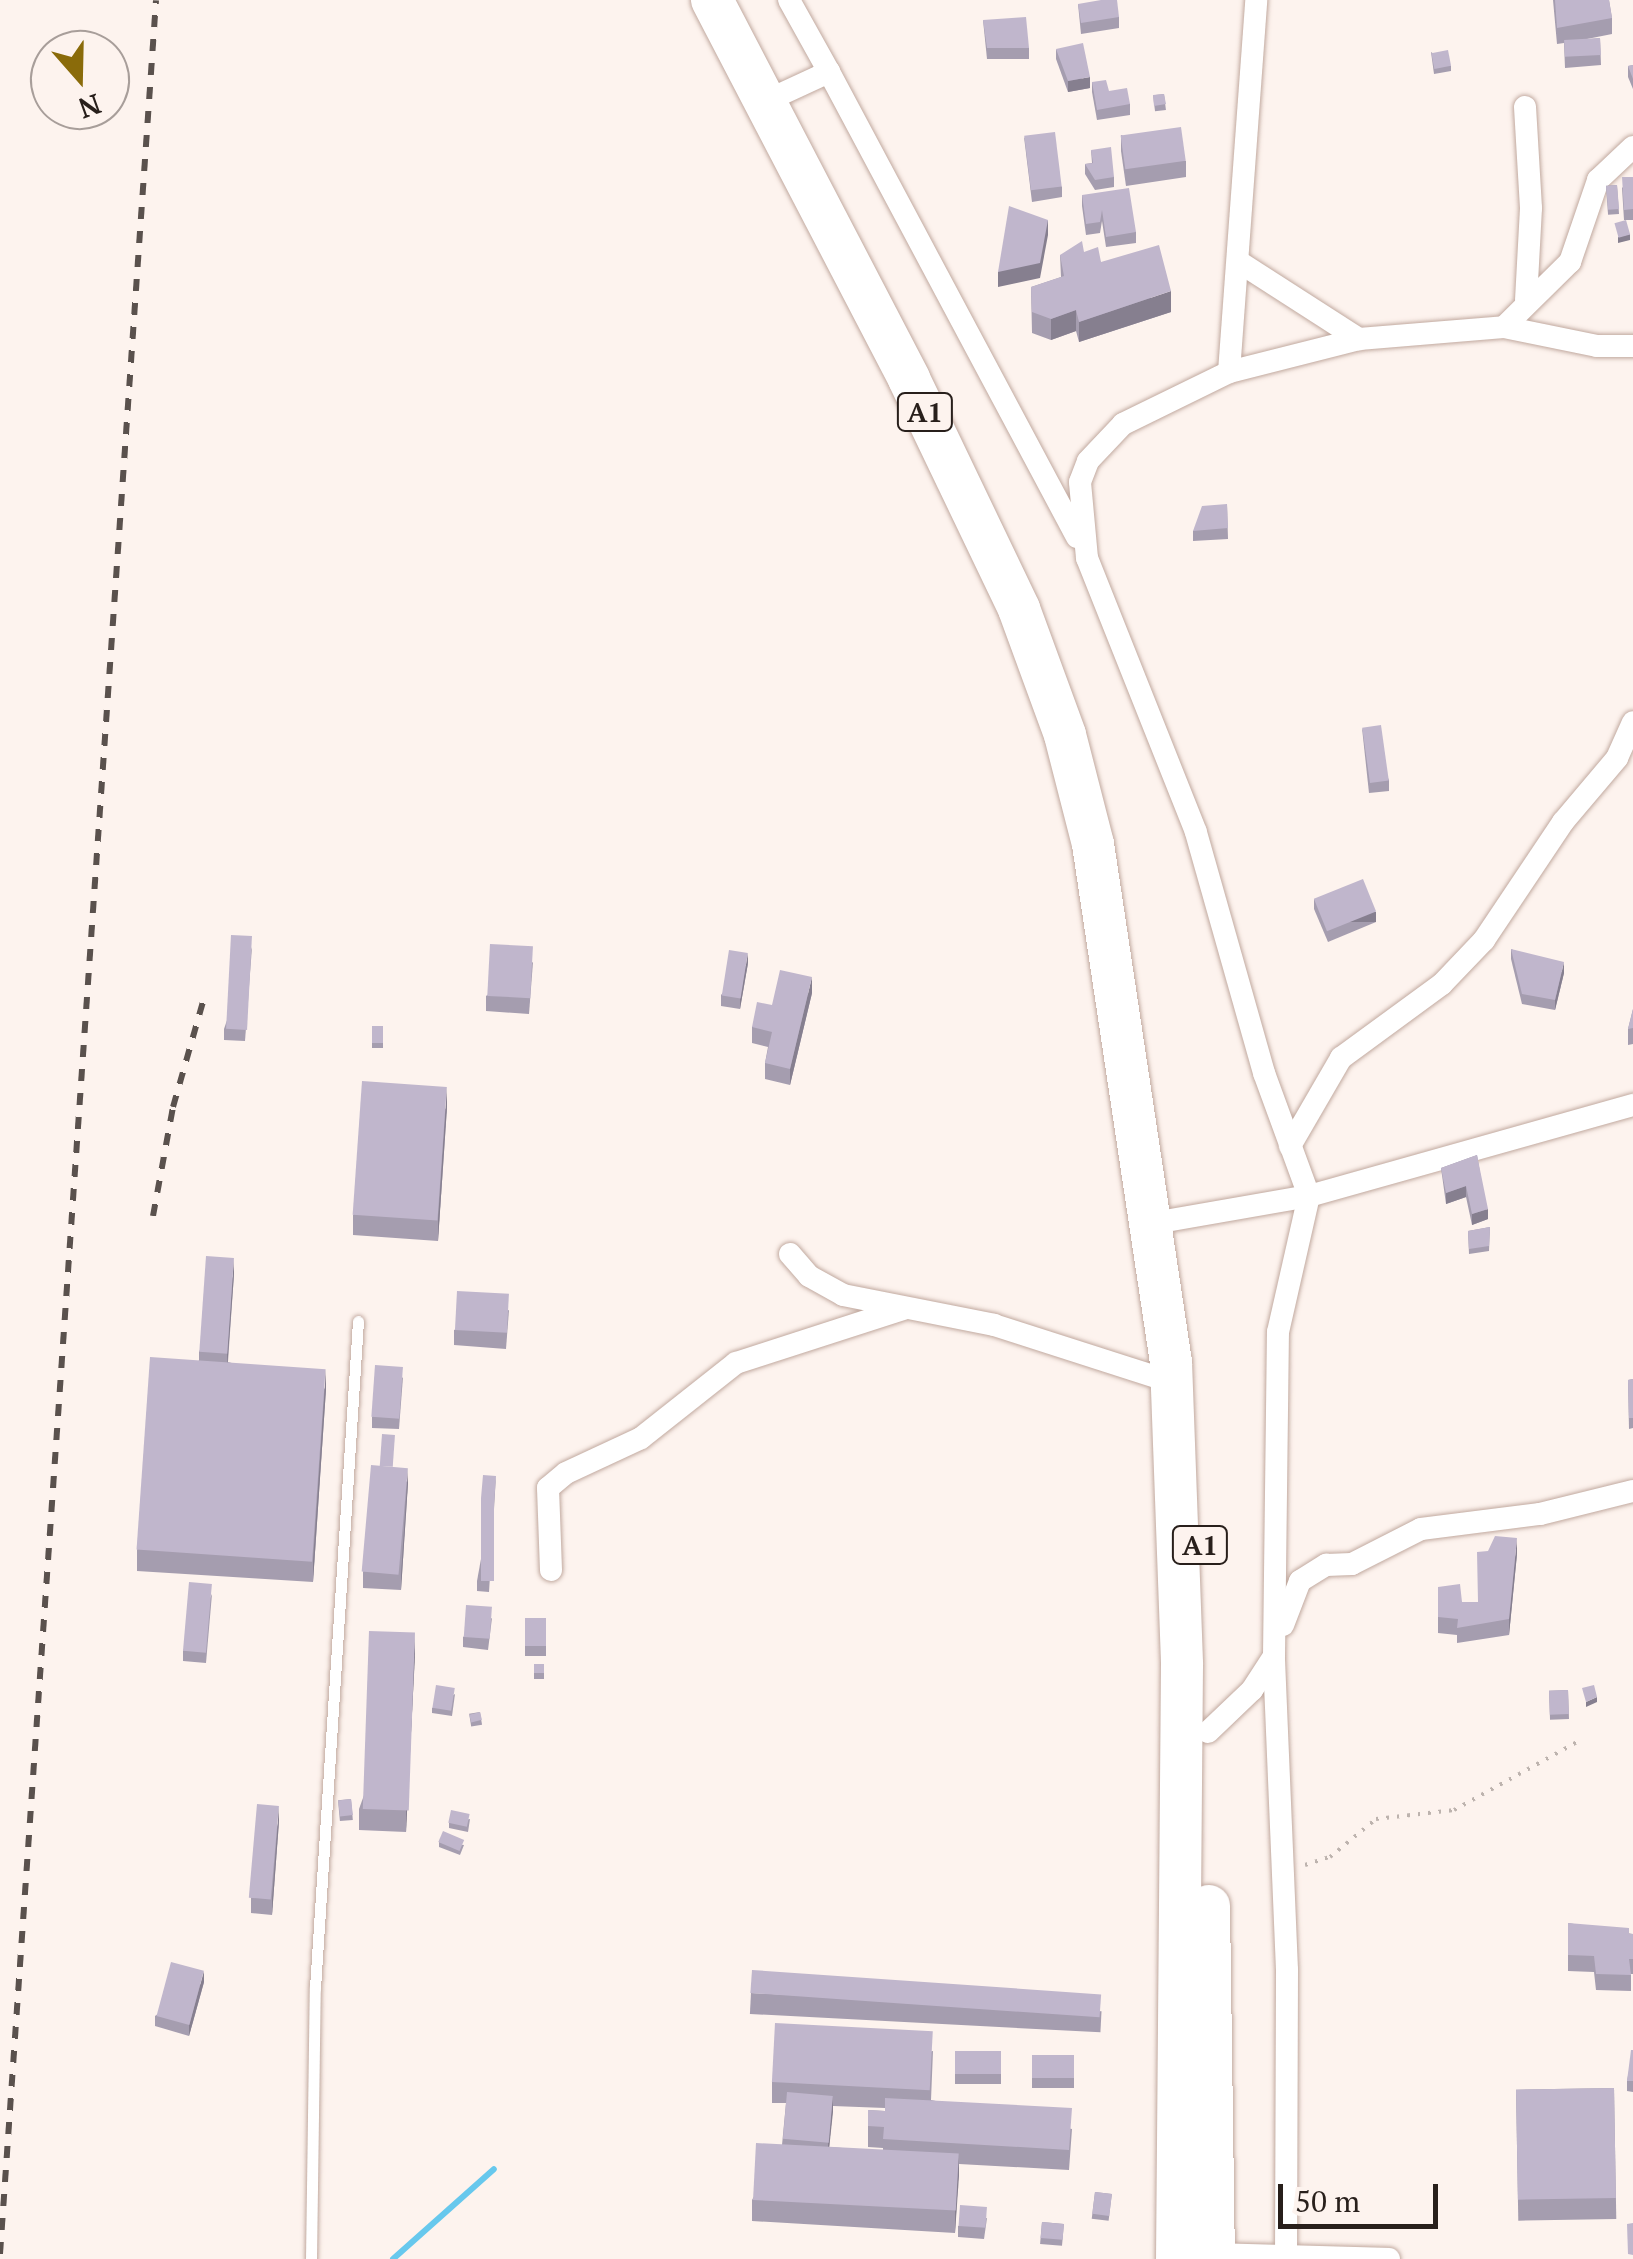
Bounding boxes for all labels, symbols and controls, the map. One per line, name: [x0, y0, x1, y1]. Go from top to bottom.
north arrow: [30, 30, 130, 130]
text: N: [73, 86, 106, 128]
road number: A1: [895, 389, 955, 435]
road number: A1: [1170, 1522, 1230, 1568]
scale bar: [1283, 2164, 1443, 2226]
text: 50 m: [1295, 2181, 1360, 2221]

